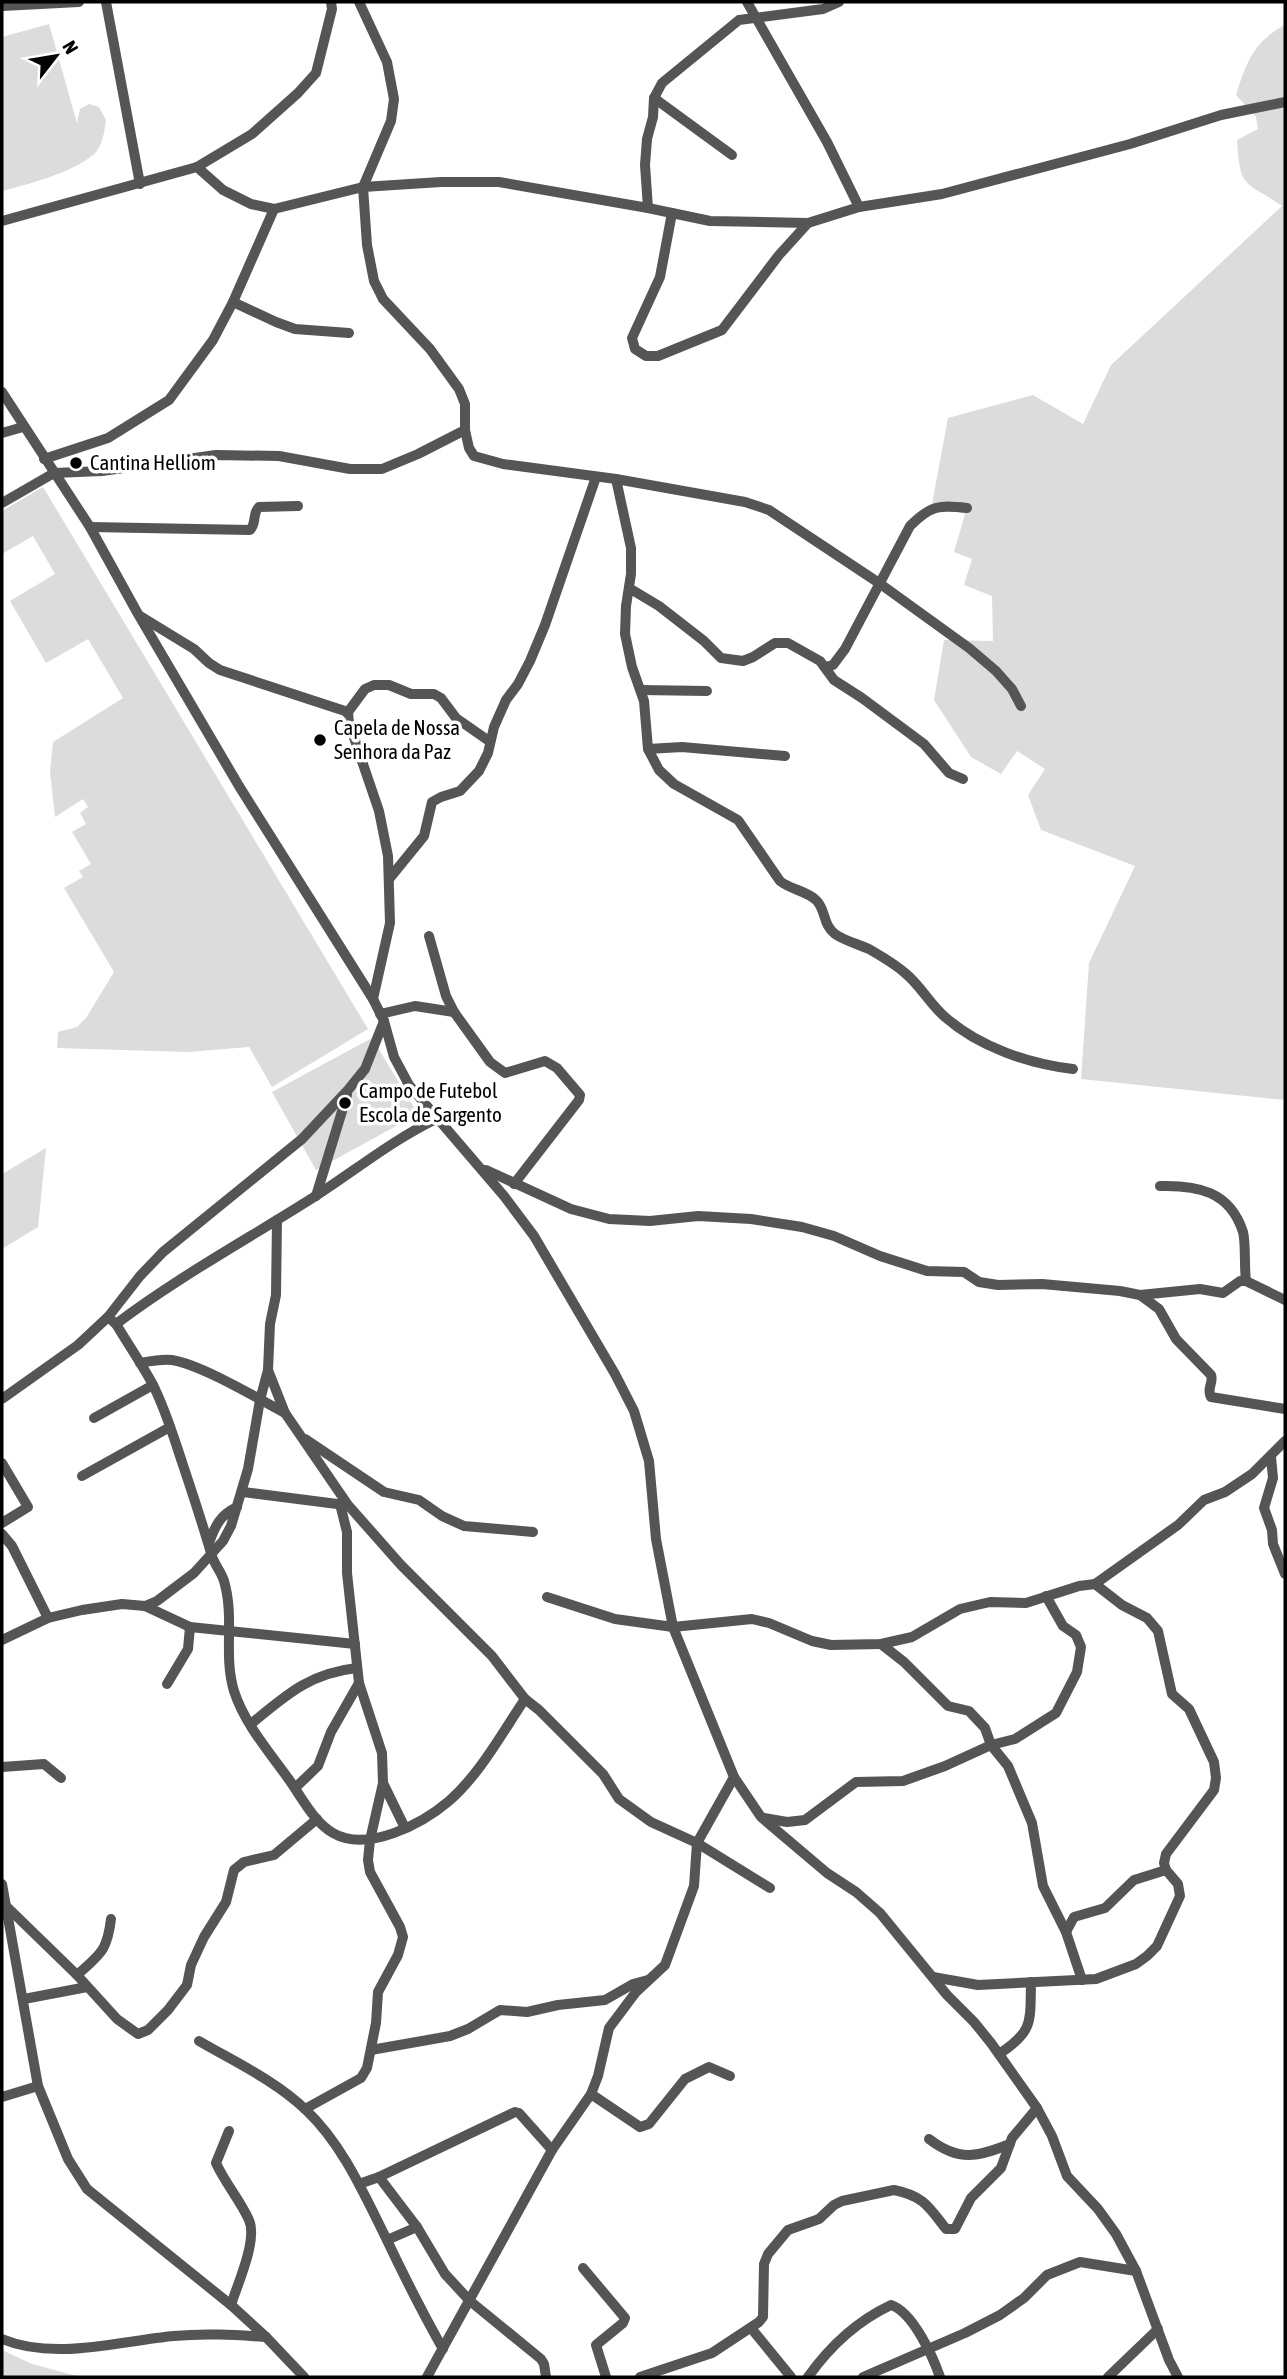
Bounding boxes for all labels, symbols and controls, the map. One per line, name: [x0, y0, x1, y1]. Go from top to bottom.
north arrow: [21, 21, 91, 91]
text: N: [58, 37, 83, 58]
place label: Cantina Helliom: [90, 450, 216, 474]
marker: Cantina Helliom: [68, 455, 84, 471]
place label: Capela de Nossa Senhora da Paz: [334, 715, 460, 763]
marker: Capela de Nossa Senhora da Paz: [312, 732, 328, 748]
place label: Campo de Futebol Escola de Sargento: [359, 1078, 502, 1126]
marker: Campo de Futebol Escola de Sargento: [337, 1095, 353, 1111]

